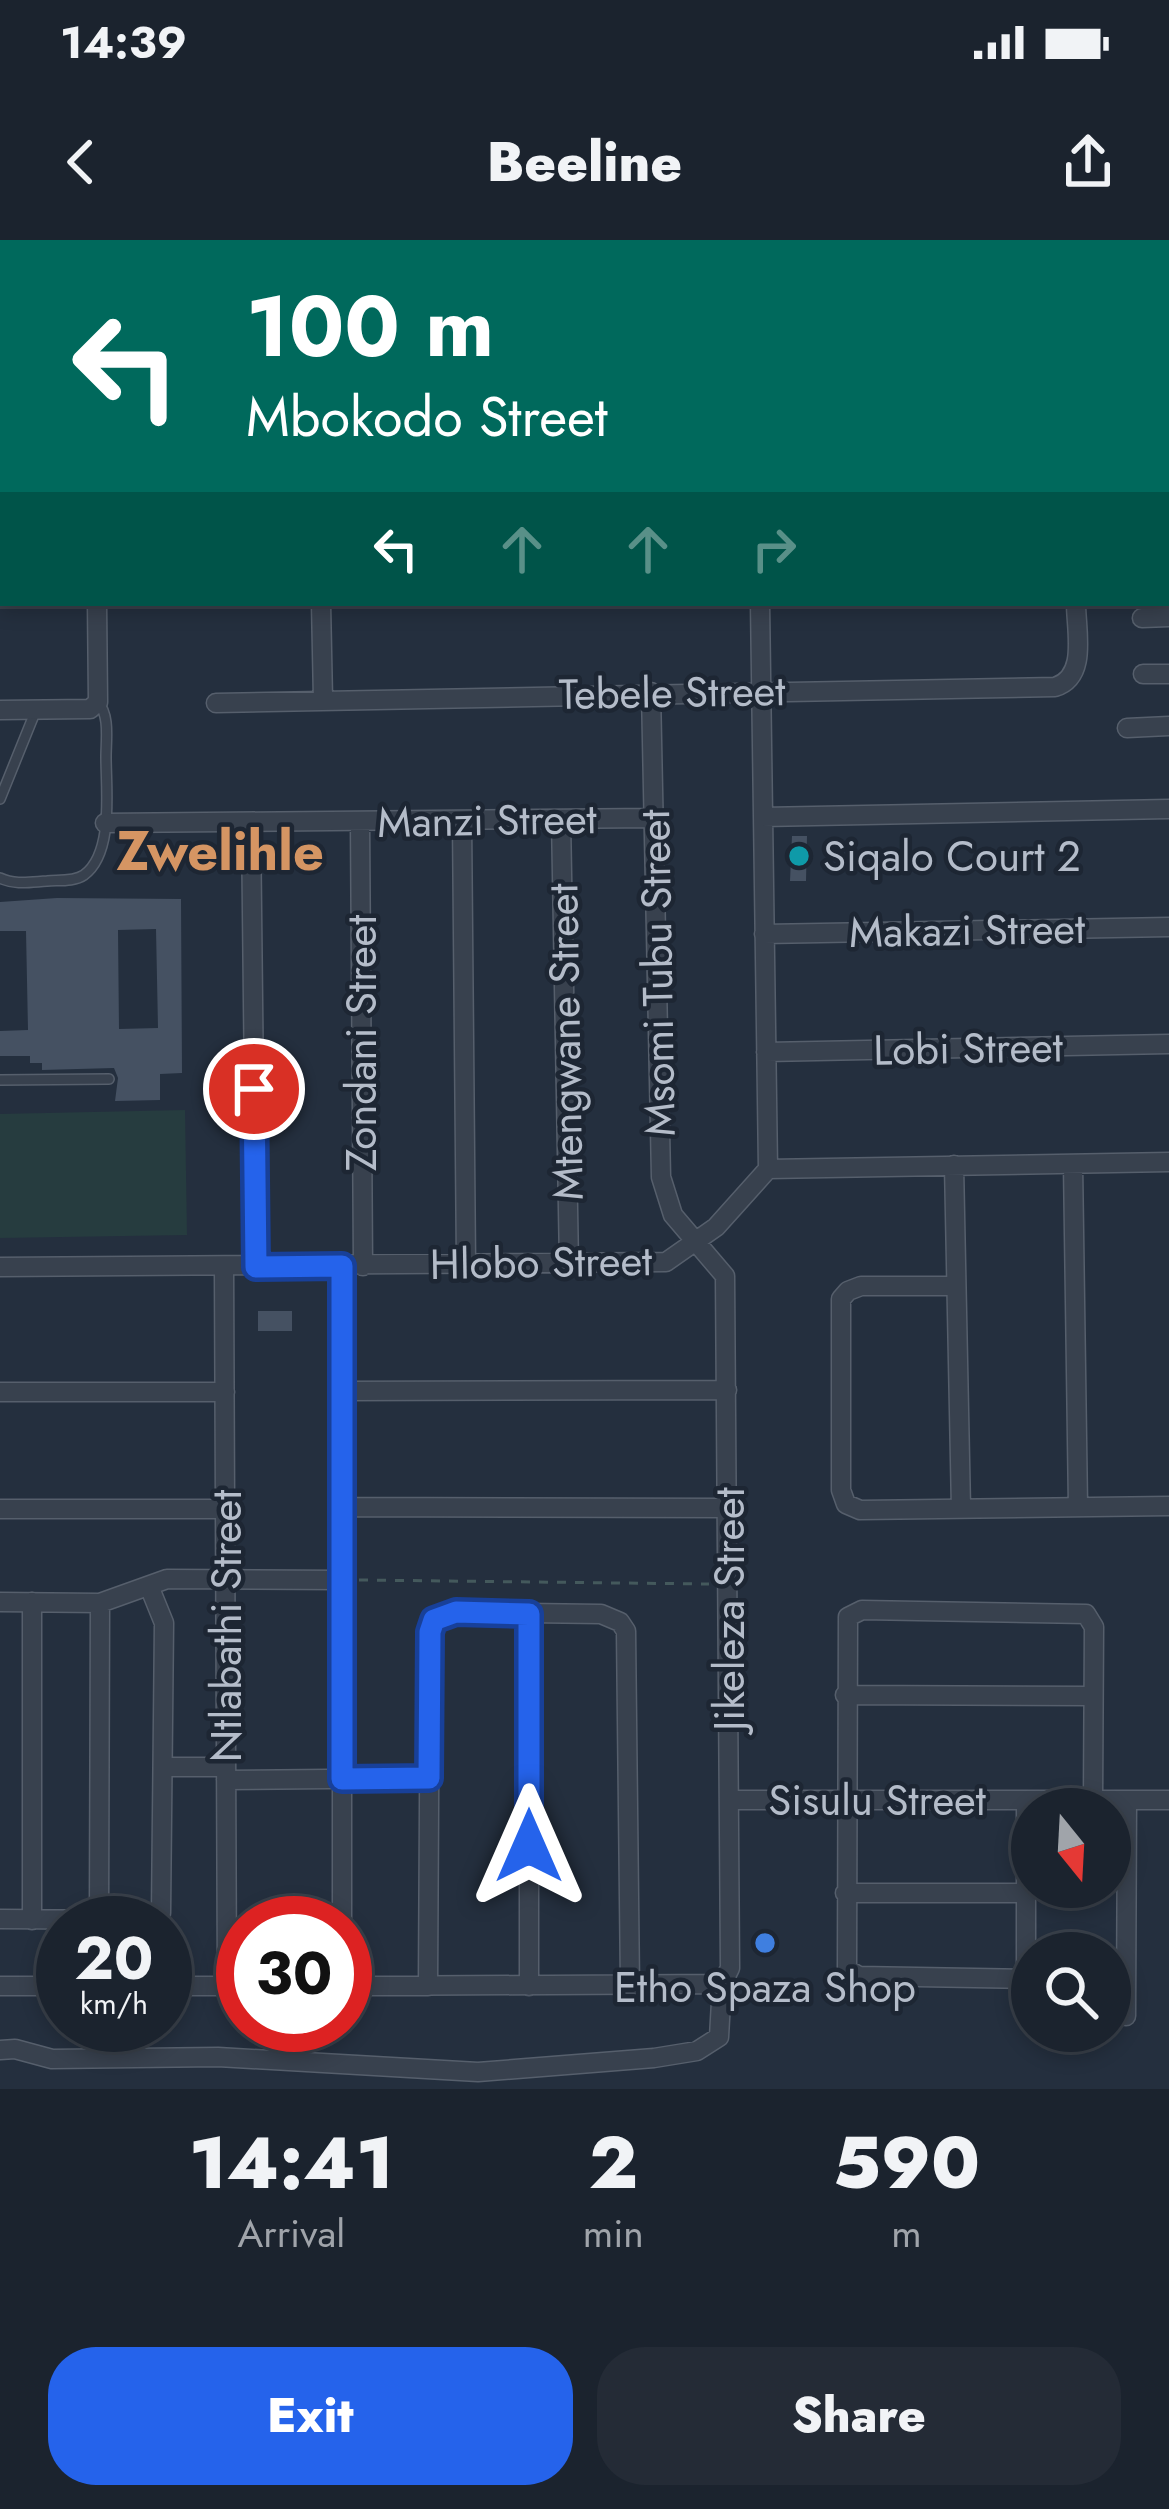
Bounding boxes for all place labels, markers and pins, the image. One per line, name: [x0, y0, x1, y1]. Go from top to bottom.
place label: Siqalo Court 2: [823, 826, 1081, 887]
marker: Siqalo Court 2: [786, 843, 812, 869]
pin: [203, 1038, 305, 1140]
marker: Etho Spaza Shop: [752, 1930, 778, 1956]
place label: Etho Spaza Shop: [614, 1957, 916, 2018]

